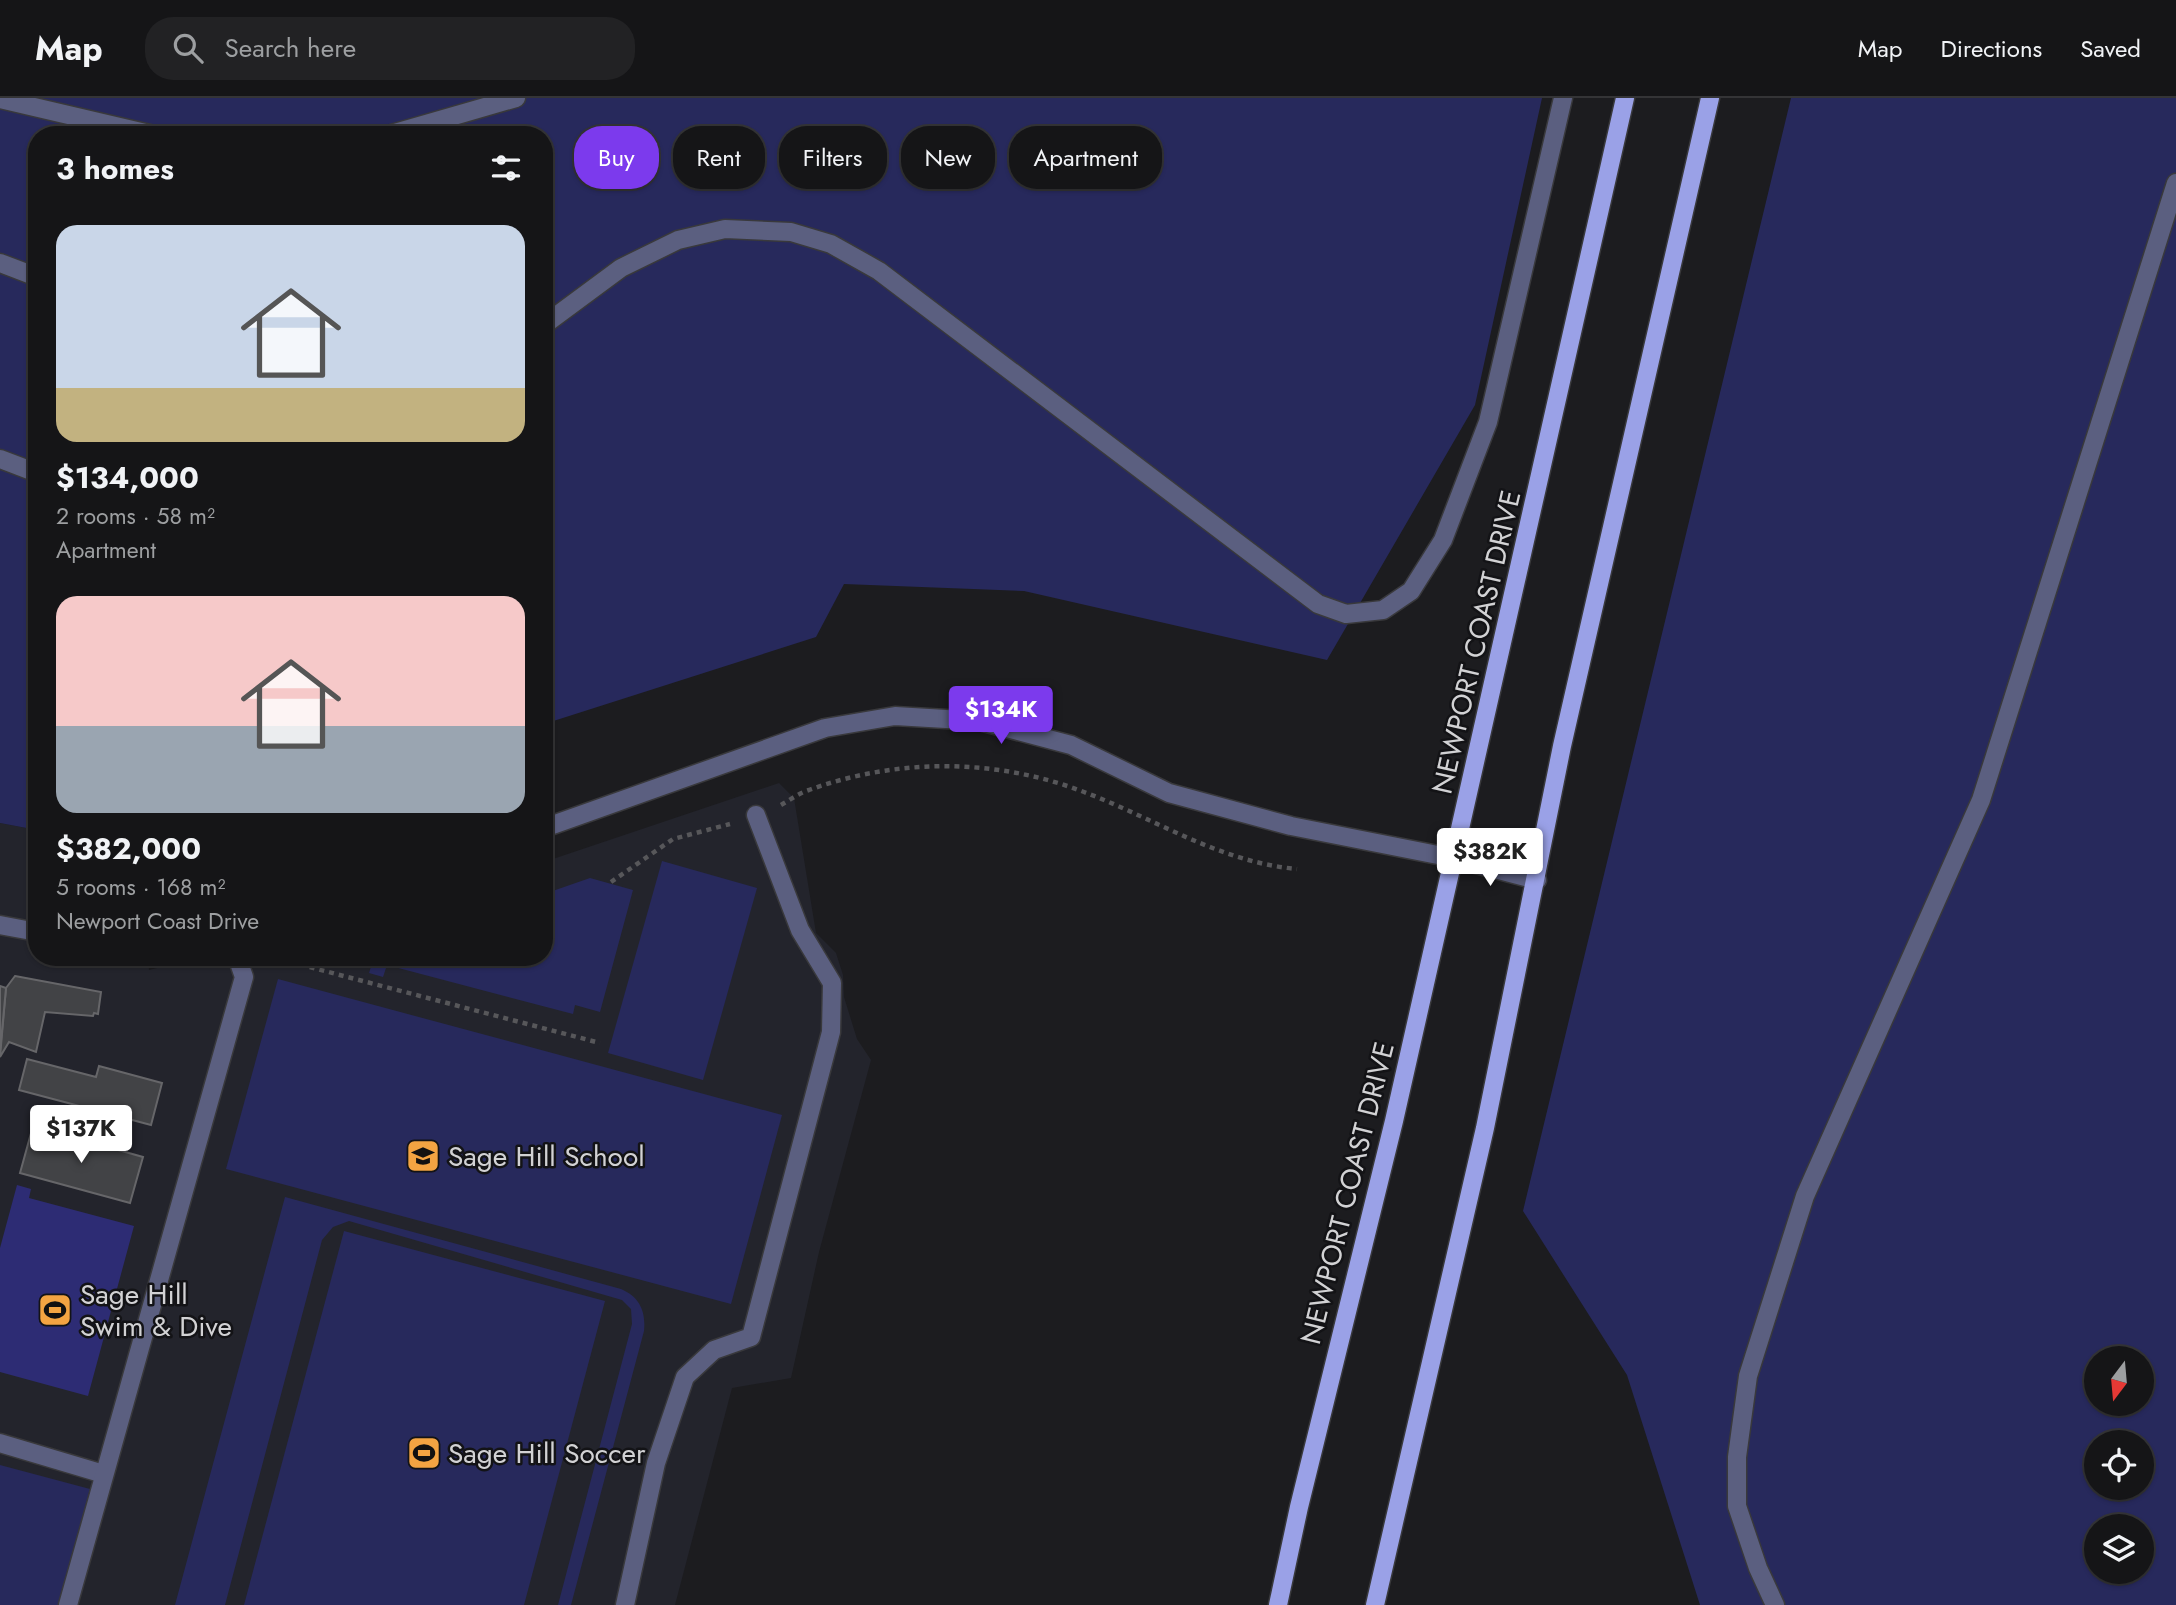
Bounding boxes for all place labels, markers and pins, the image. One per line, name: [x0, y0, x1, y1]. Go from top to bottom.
pin: $134K: [952, 686, 1050, 746]
pin: $382K: [1441, 828, 1539, 888]
pin: $137K: [32, 1105, 130, 1165]
place label: Sage Hill School: [448, 1136, 645, 1177]
school or university icon: Sage Hill School: [404, 1137, 442, 1175]
place label: Sage Hill Swim & Dive: [80, 1274, 232, 1347]
sports icon: Sage Hill Swim & Dive: [36, 1291, 74, 1329]
place label: Sage Hill Soccer: [448, 1433, 646, 1474]
sports icon: Sage Hill Soccer: [405, 1434, 443, 1472]

